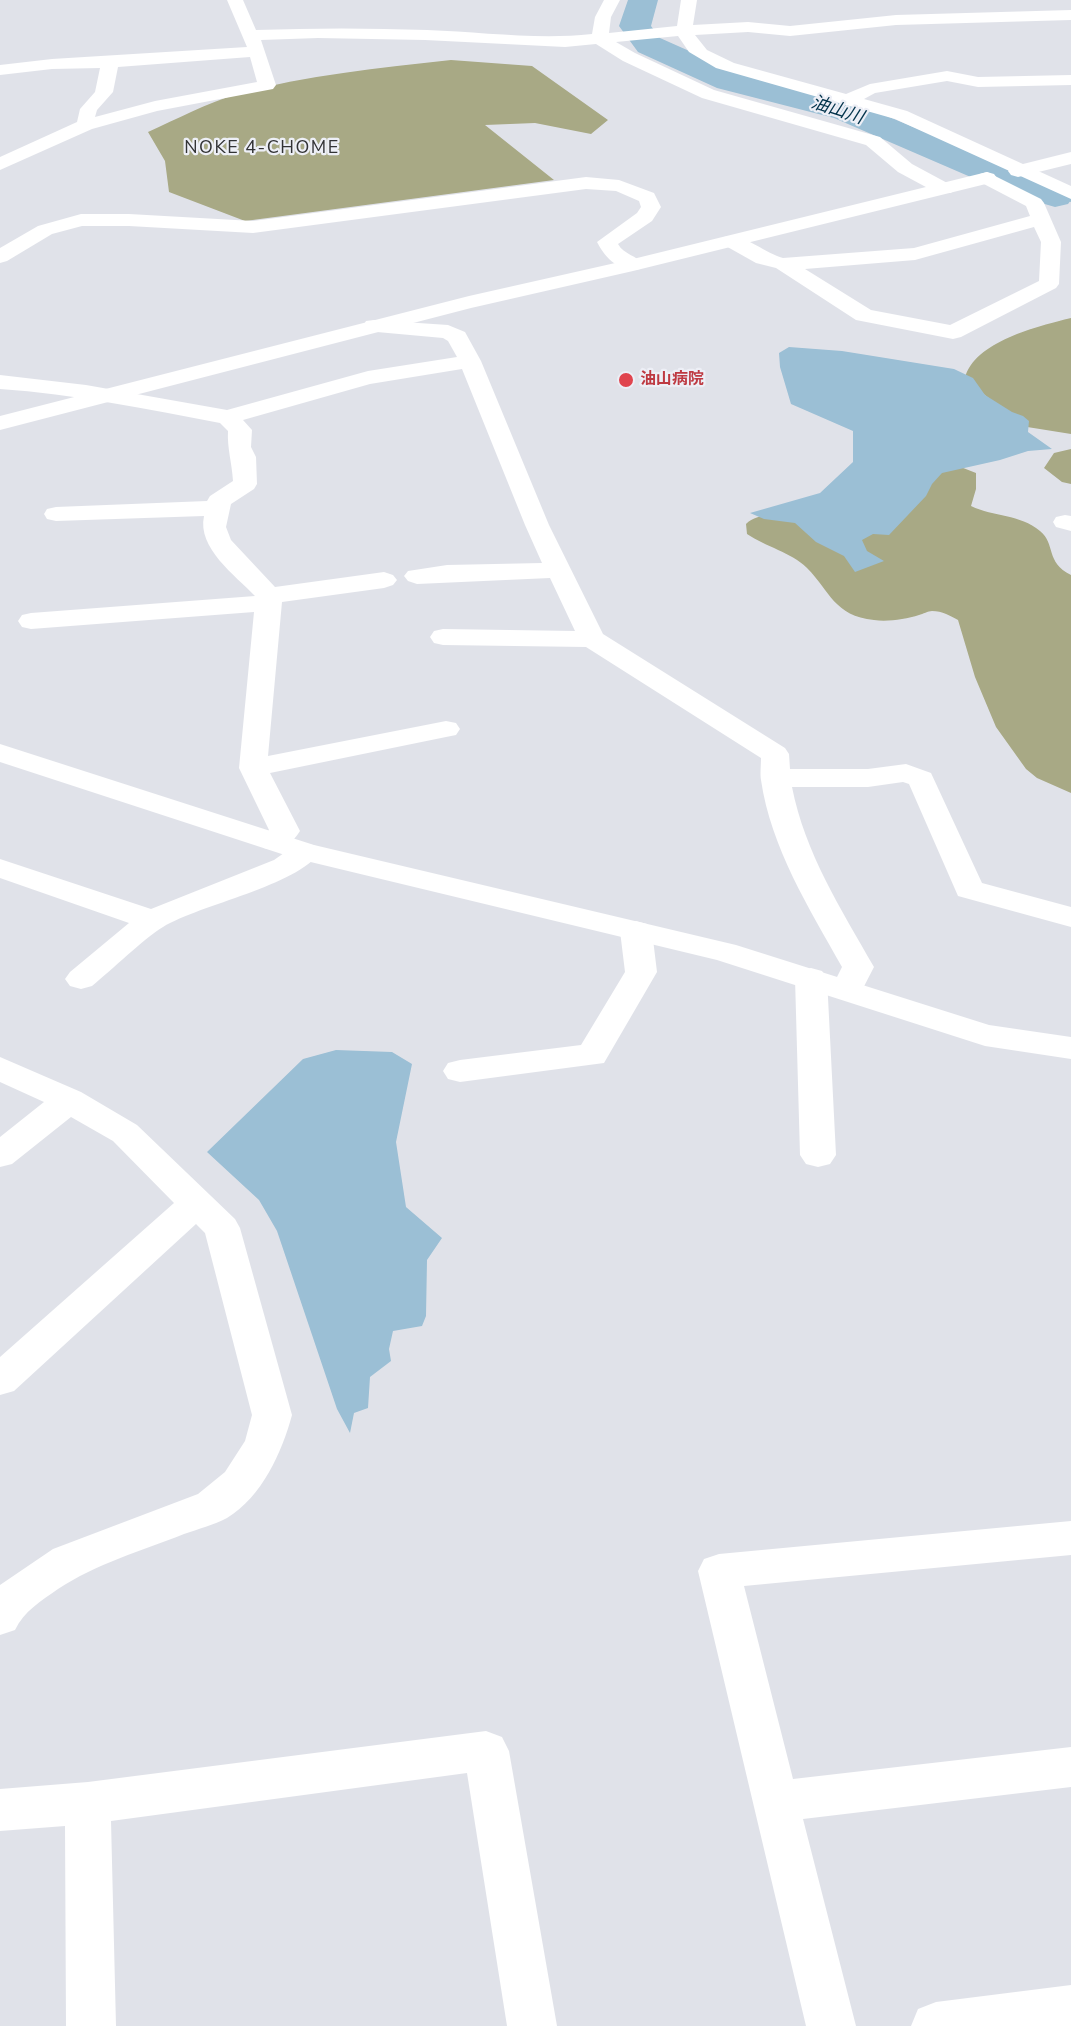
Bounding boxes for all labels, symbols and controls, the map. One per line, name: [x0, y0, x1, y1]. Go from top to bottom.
water label: 油山川: [808, 92, 866, 130]
district label: NOKE 4-CHOME: [184, 138, 340, 160]
place label: 油山病院: [640, 370, 704, 390]
marker: 油山病院: [617, 371, 635, 389]

